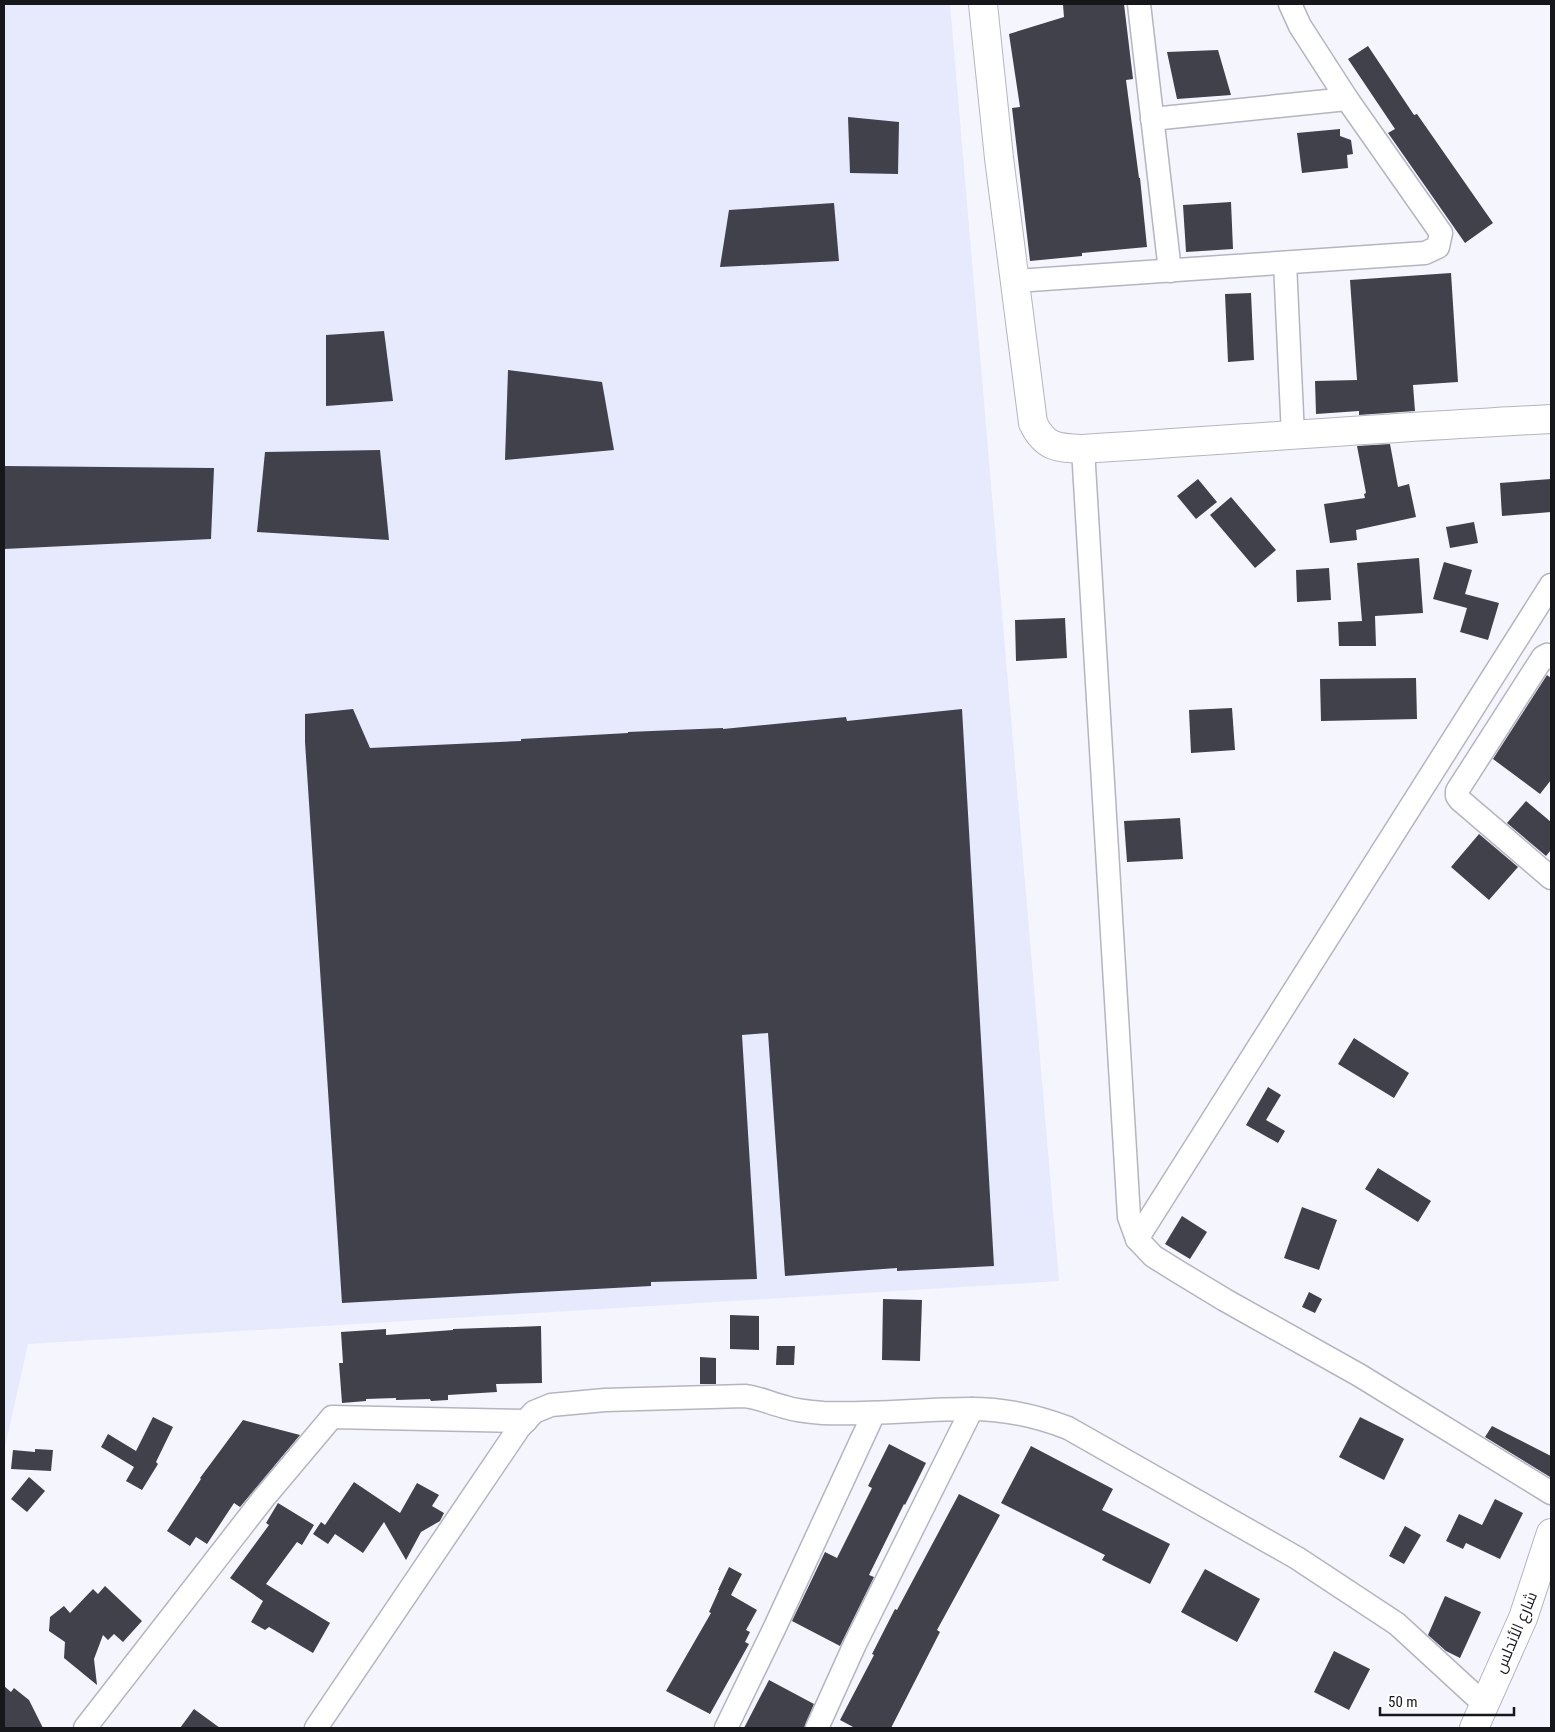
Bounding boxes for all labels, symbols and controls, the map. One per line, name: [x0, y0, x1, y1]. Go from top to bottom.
street label: شارع الأندلس: [1490, 1589, 1543, 1676]
scale bar: [1380, 1684, 1514, 1716]
text: 50 m: [1388, 1693, 1418, 1711]

